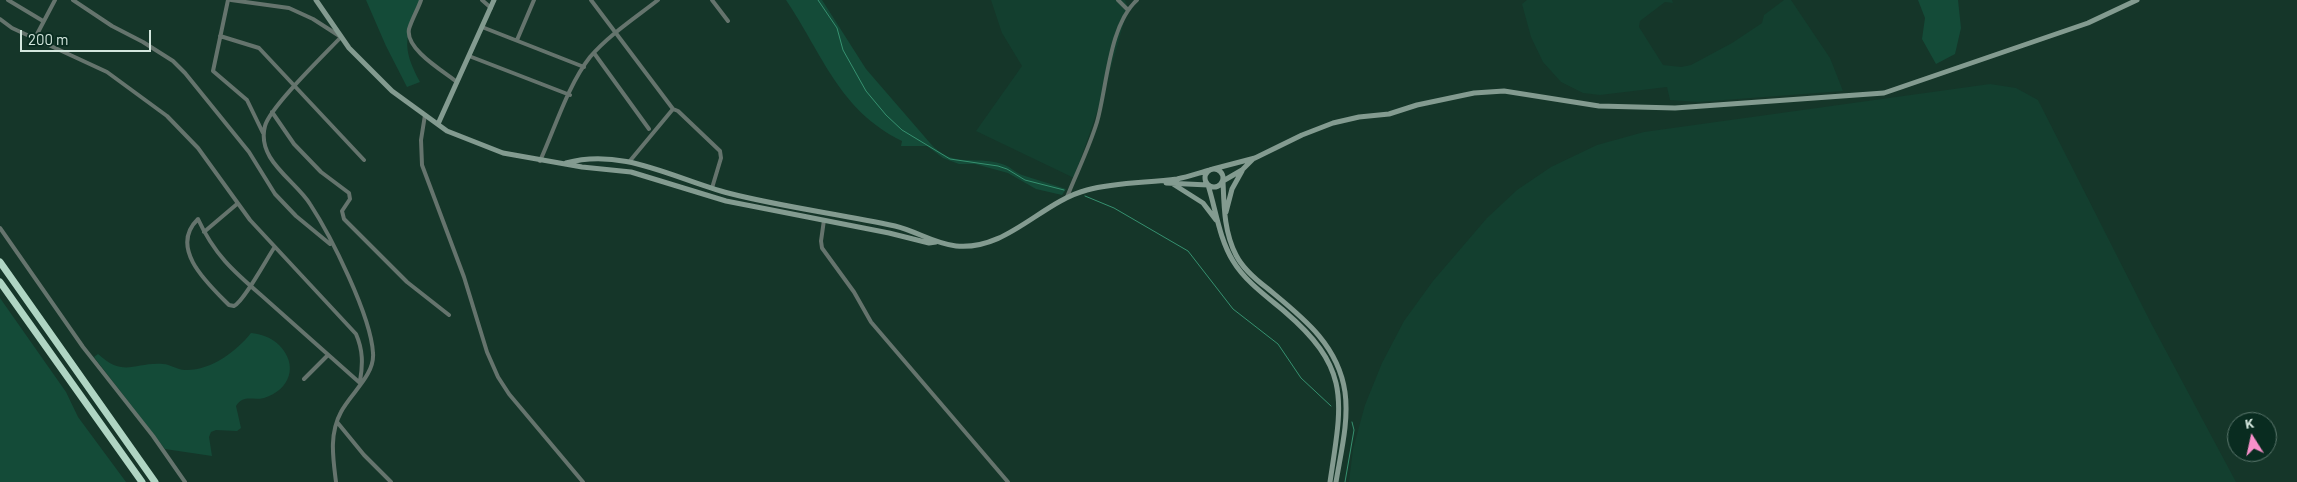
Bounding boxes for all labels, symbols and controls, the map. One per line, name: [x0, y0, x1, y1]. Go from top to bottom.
scale bar: [22, 20, 154, 52]
text: 200 m: [28, 30, 68, 48]
north arrow: [2227, 412, 2277, 462]
text: K: [2244, 414, 2255, 432]

